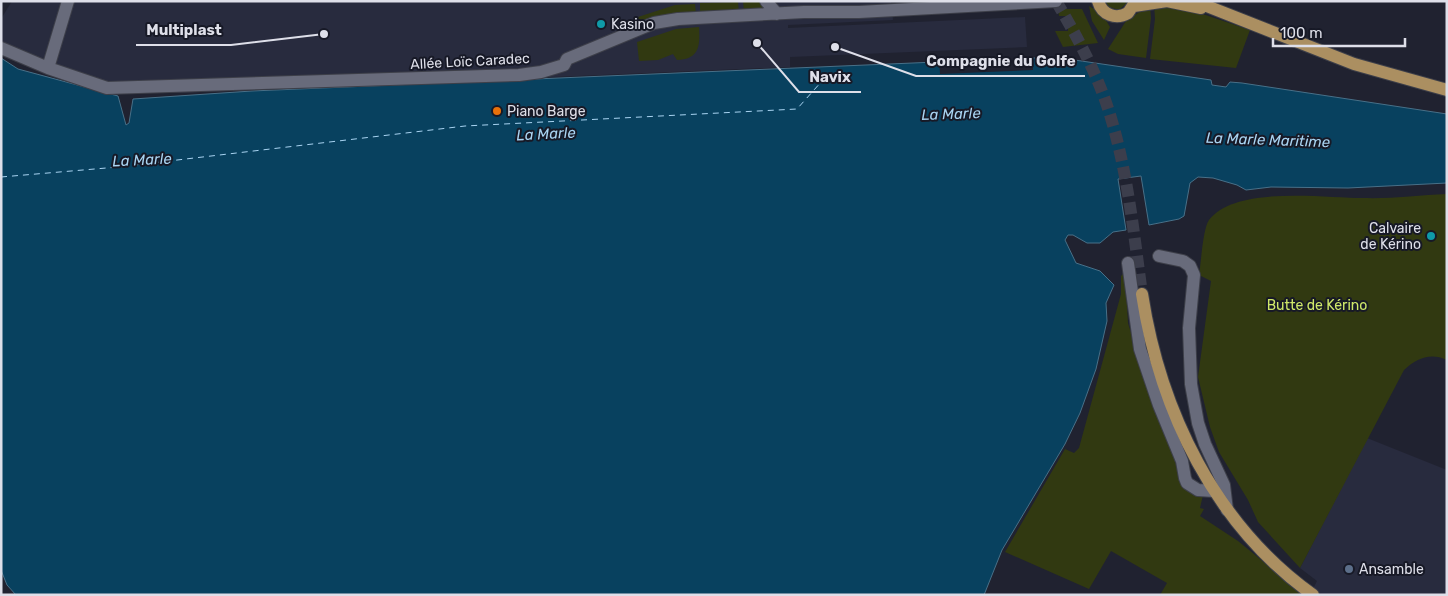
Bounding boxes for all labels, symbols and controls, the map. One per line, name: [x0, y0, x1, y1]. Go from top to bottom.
callout: Multiplast: [136, 15, 231, 45]
scale bar: [1273, 15, 1406, 47]
place label: Kasino: [611, 16, 654, 33]
marker: Kasino: [595, 18, 607, 30]
text: Multiplast: [146, 21, 222, 39]
text: 100 m: [1280, 24, 1322, 42]
callout: Compagnie du Golfe: [916, 46, 1085, 76]
street label: Allée Loïc Caradec: [410, 50, 530, 73]
text: Compagnie du Golfe: [926, 52, 1076, 70]
callout: Navix: [799, 62, 861, 92]
text: Navix: [809, 68, 851, 86]
place label: Piano Barge: [507, 103, 586, 120]
water label: La Marle: [921, 104, 982, 124]
marker: Piano Barge: [491, 105, 503, 117]
water label: La Marle: [516, 123, 577, 145]
water label: La Marle Maritime: [1206, 129, 1331, 151]
water label: La Marle: [112, 149, 173, 171]
place label: Calvaire de Kérino: [1360, 220, 1421, 253]
marker: Calvaire de Kérino: [1425, 230, 1437, 242]
park label: Butte de Kérino: [1267, 297, 1367, 314]
place label: Ansamble: [1359, 561, 1424, 578]
marker: Ansamble: [1343, 563, 1355, 575]

